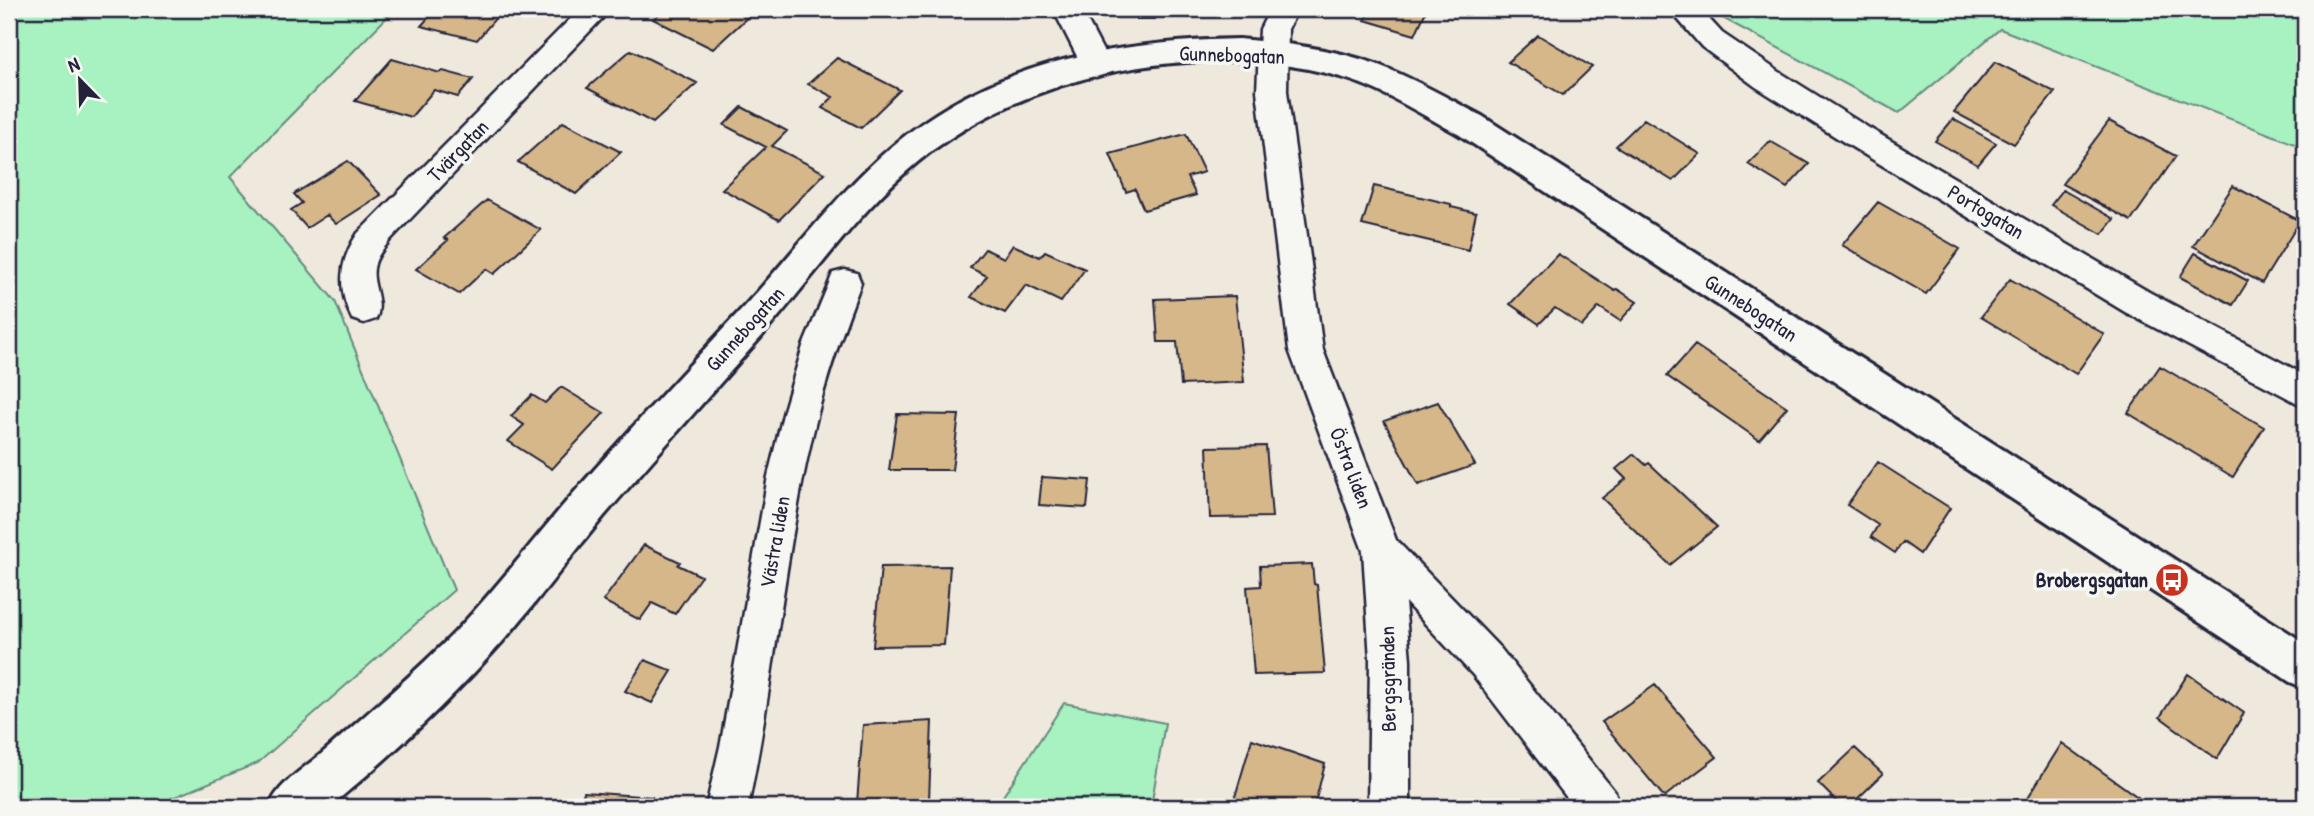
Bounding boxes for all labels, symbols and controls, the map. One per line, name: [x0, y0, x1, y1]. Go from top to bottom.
street label: Gunnebogatan: [1179, 38, 1285, 71]
north arrow: [46, 46, 116, 116]
text: N: [64, 50, 83, 78]
street label: Tvärgatan: [420, 113, 495, 188]
street label: Portogatan: [1942, 177, 2030, 246]
street label: Gunnebogatan: [1699, 267, 1803, 348]
street label: Gunnebogatan: [699, 280, 791, 378]
street label: Östra liden: [1323, 423, 1380, 512]
street label: Västra liden: [752, 494, 797, 590]
bus stop icon: Brobergsgatan: [2153, 561, 2191, 599]
place label: Brobergsgatan: [2036, 565, 2148, 595]
street label: Bergsgränden: [1372, 626, 1403, 732]

